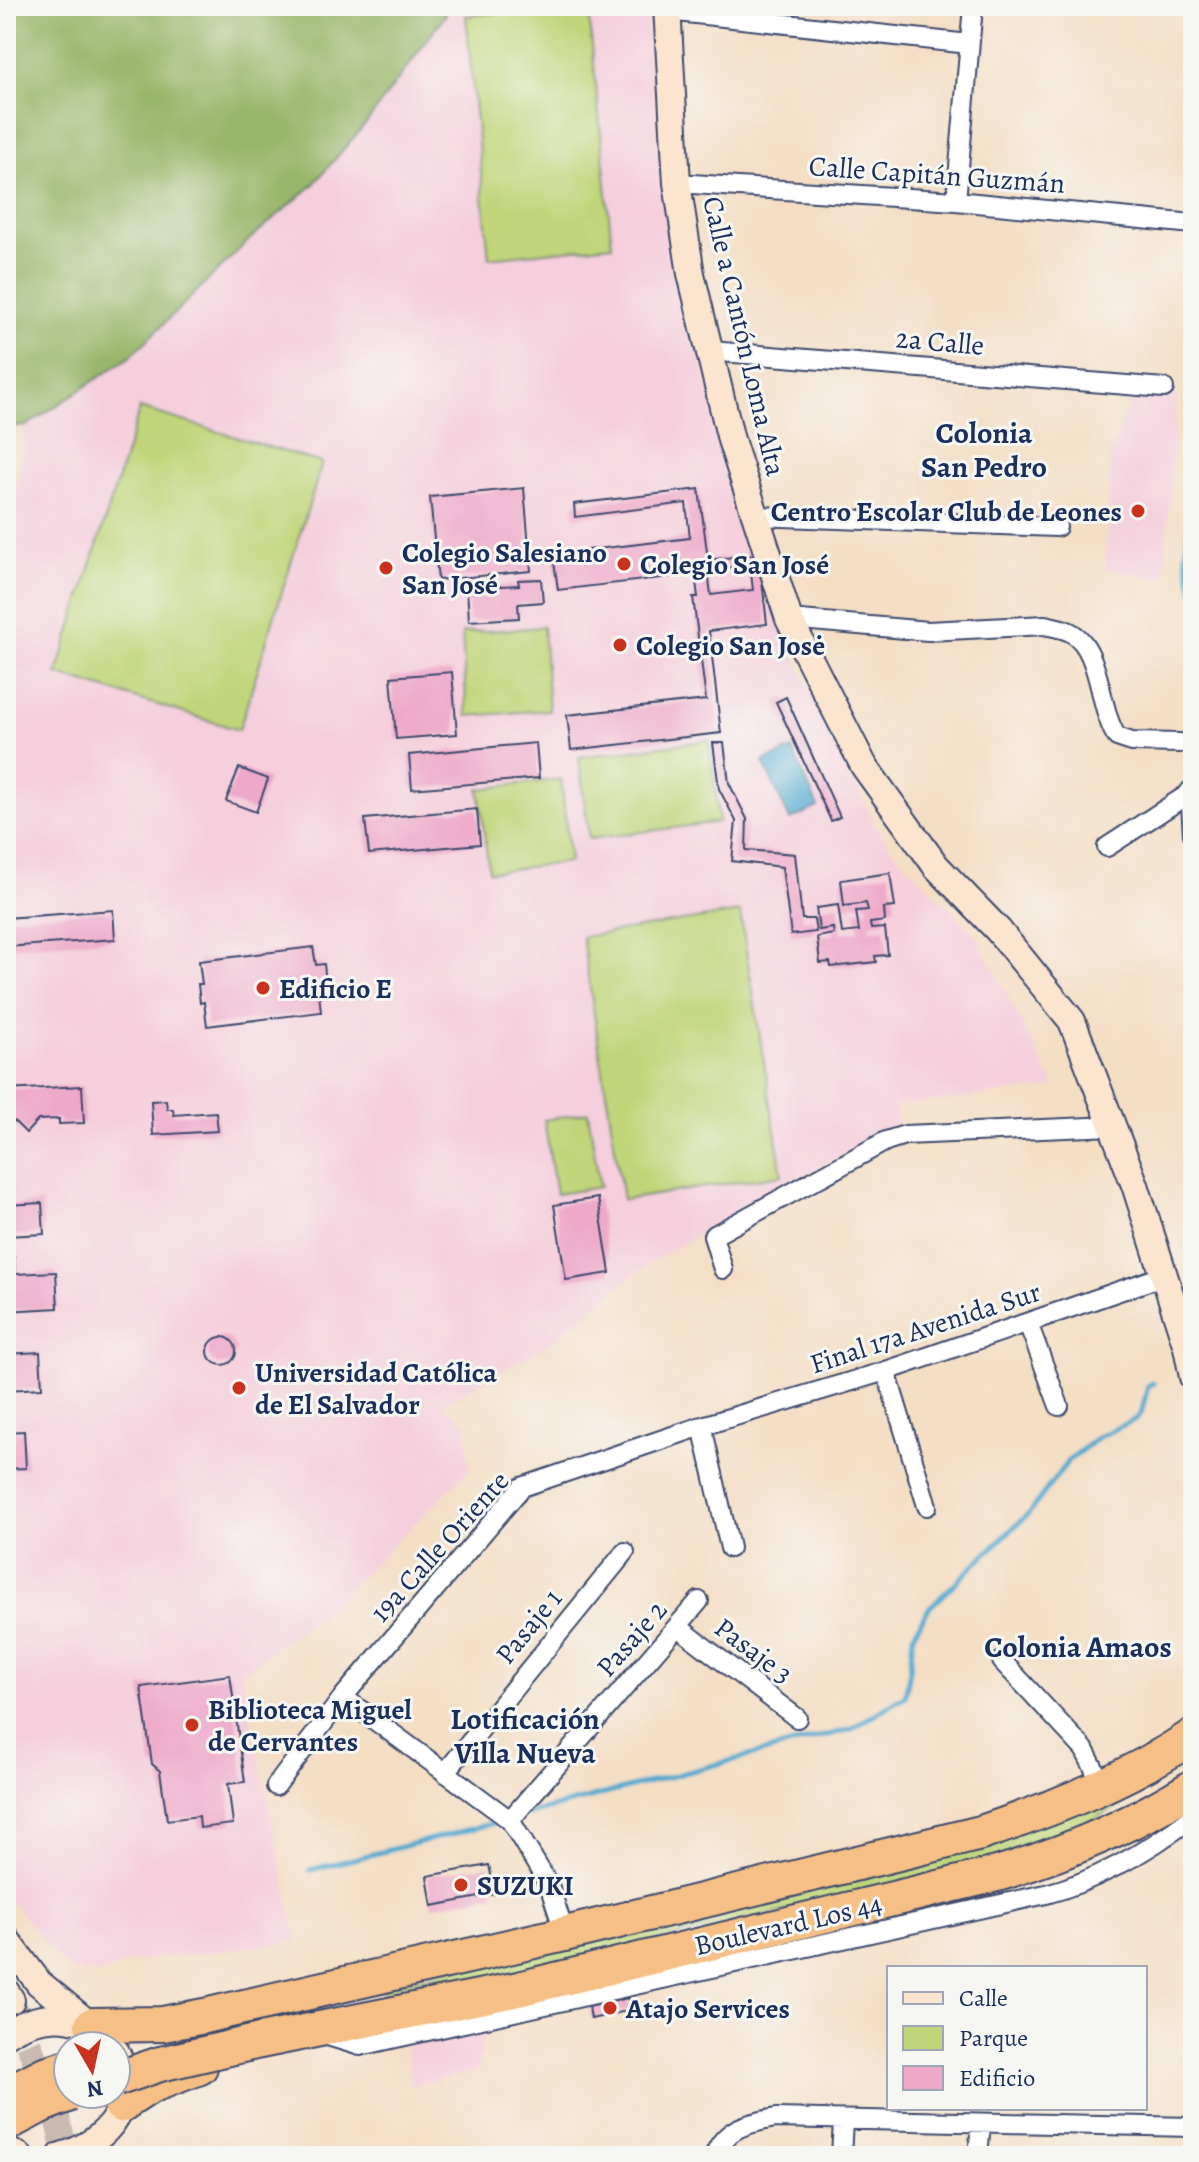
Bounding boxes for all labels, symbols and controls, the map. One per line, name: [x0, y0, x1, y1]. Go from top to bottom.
street label: Calle Capitán Guzmán: [808, 147, 1066, 203]
street label: Calle a Cantón Loma Alta: [693, 193, 795, 480]
street label: 2a Calle: [894, 319, 986, 365]
district label: Colonia San Pedro: [921, 413, 1047, 487]
place label: Centro Escolar Club de Leones: [771, 493, 1122, 531]
marker: Centro Escolar Club de Leones: [1129, 502, 1147, 520]
place label: Colegio Salesiano San José: [402, 534, 607, 604]
place label: Colegio San José: [640, 546, 829, 584]
marker: Colegio San José: [615, 555, 633, 573]
marker: Colegio Salesiano San José: [377, 559, 395, 577]
place label: Colegio San Josė: [636, 627, 825, 665]
marker: Colegio San Josė: [611, 636, 629, 654]
place label: Edificio E: [279, 970, 392, 1008]
marker: Edificio E: [254, 979, 272, 997]
street label: Final 17a Avenida Sur: [805, 1273, 1046, 1383]
place label: Universidad Católica de El Salvador: [255, 1354, 498, 1424]
marker: Universidad Católica de El Salvador: [230, 1379, 248, 1397]
street label: 19a Calle Oriente: [362, 1463, 518, 1630]
street label: Pasaje 1: [487, 1581, 571, 1672]
street label: Pasaje 2: [588, 1592, 676, 1685]
street label: Pasaje 3: [706, 1609, 800, 1693]
district label: Colonia Amaos: [984, 1627, 1172, 1667]
place label: Biblioteca Miguel de Cervantes: [208, 1691, 412, 1761]
district label: Lotificación Villa Nueva: [450, 1699, 600, 1773]
marker: Biblioteca Miguel de Cervantes: [183, 1716, 201, 1734]
place label: SUZUKI: [477, 1867, 574, 1905]
marker: SUZUKI: [452, 1876, 470, 1894]
street label: Boulevard Los 44: [691, 1885, 886, 1965]
legend: [887, 1966, 1147, 2110]
text: Calle: [959, 1982, 1008, 2014]
place label: Atajo Services: [625, 1990, 790, 2028]
marker: Atajo Services: [601, 1999, 619, 2017]
text: Parque: [959, 2022, 1028, 2054]
north arrow: [52, 2030, 132, 2110]
text: Edificio: [959, 2062, 1035, 2094]
text: N: [85, 2073, 105, 2105]

